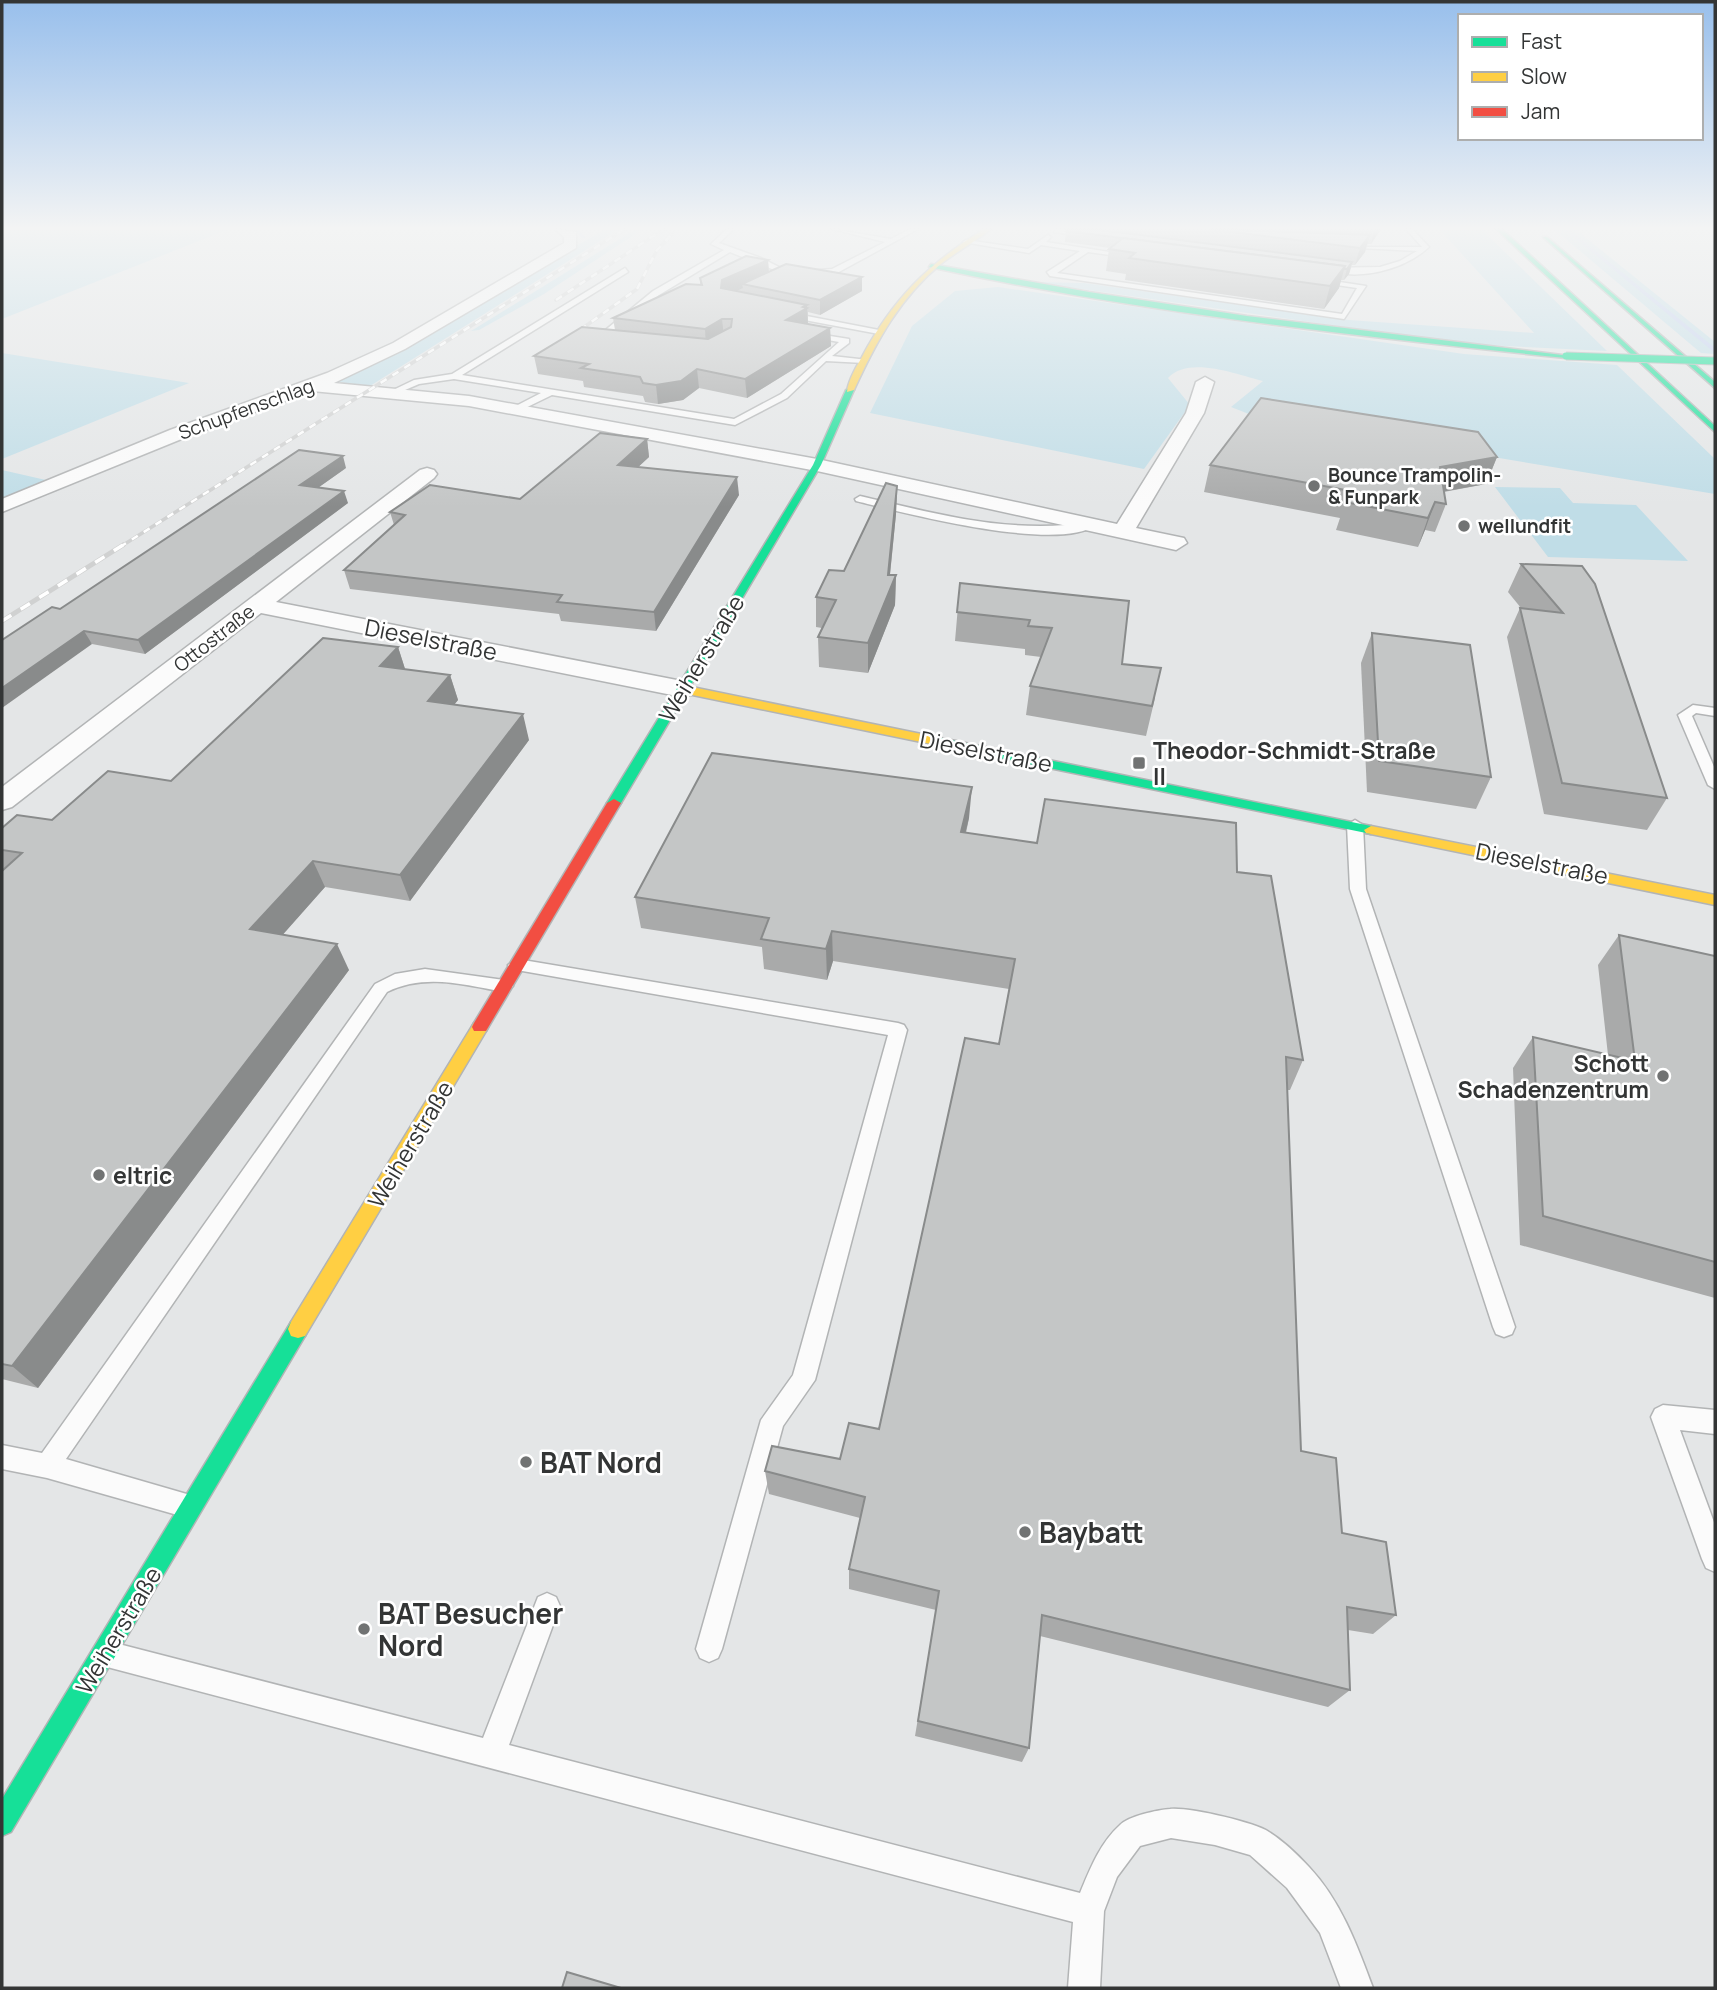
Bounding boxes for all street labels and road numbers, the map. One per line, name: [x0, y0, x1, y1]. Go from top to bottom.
street label: Schupfenschlag: [175, 372, 317, 446]
street label: Weiherstraße: [650, 588, 752, 728]
street label: Ottostraße: [168, 598, 260, 678]
street label: Dieselstraße: [362, 610, 500, 668]
street label: Dieselstraße: [917, 722, 1055, 780]
street label: Dieselstraße: [1473, 834, 1611, 892]
street label: Weiherstraße: [359, 1074, 461, 1214]
street label: Weiherstraße: [67, 1560, 169, 1700]

